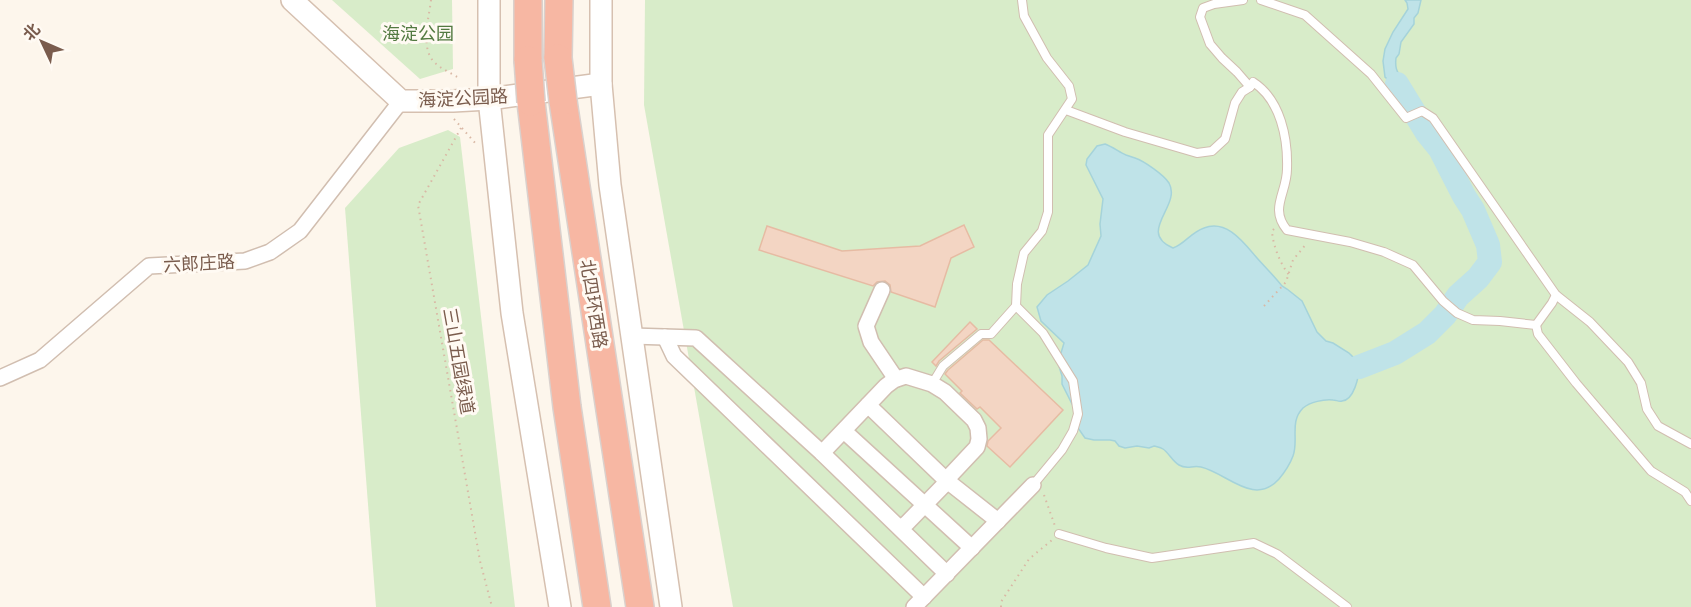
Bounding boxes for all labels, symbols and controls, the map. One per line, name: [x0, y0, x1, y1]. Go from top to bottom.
north arrow: [12, 12, 72, 72]
text: 北: [19, 20, 43, 44]
park label: 海淀公园: [382, 23, 454, 44]
street label: 海淀公园路: [418, 85, 508, 111]
street label: 六郎庄路: [162, 251, 236, 275]
street label: 北四环西路: [577, 258, 611, 350]
street label: 三山五园绿道: [439, 306, 479, 416]

